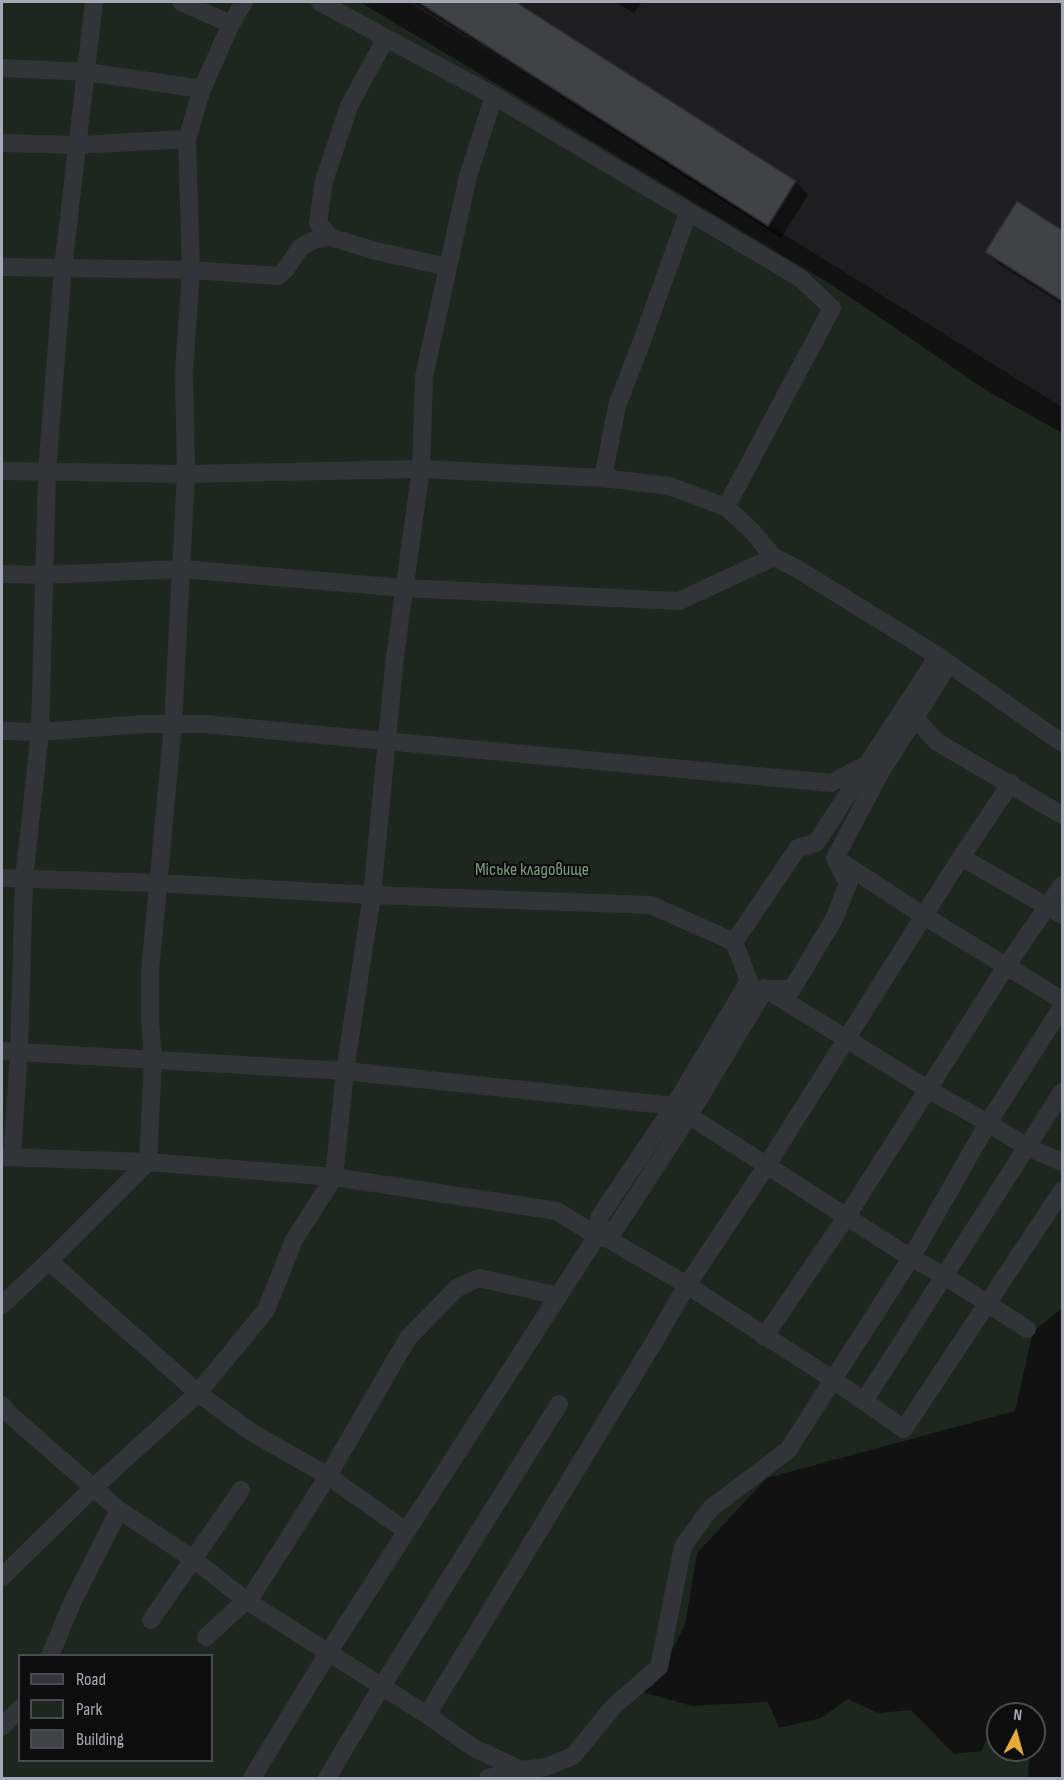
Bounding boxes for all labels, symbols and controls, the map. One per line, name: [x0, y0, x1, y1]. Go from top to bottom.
park label: Міське кладовище: [475, 859, 589, 881]
legend: [18, 1654, 213, 1762]
text: Road: [76, 1669, 106, 1690]
text: Park: [76, 1699, 102, 1720]
north arrow: [986, 1702, 1046, 1762]
text: N: [1012, 1706, 1023, 1725]
text: Building: [76, 1729, 124, 1750]

